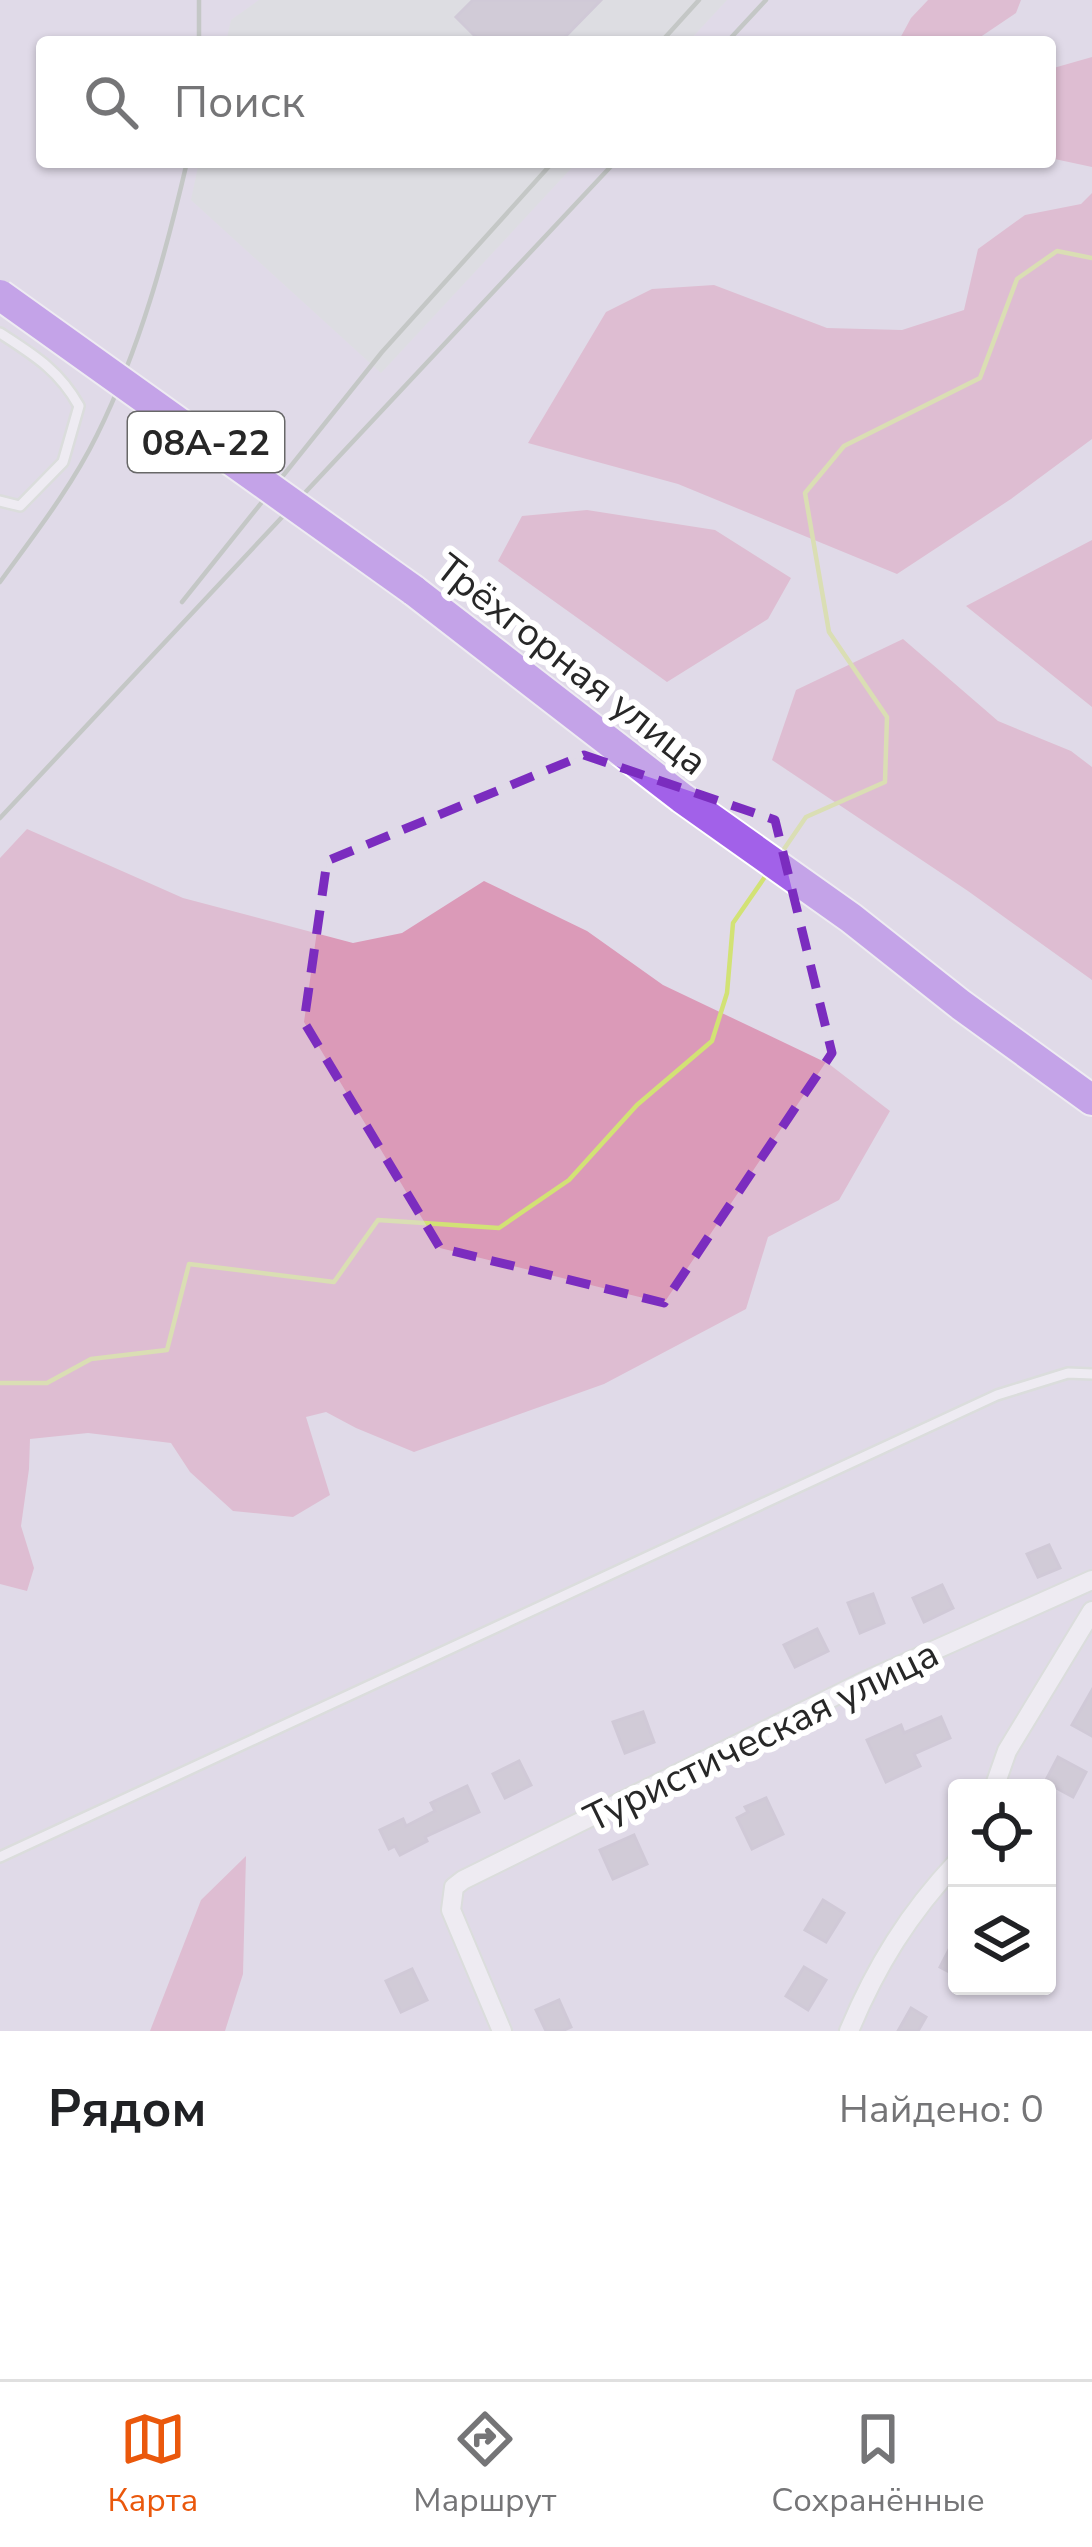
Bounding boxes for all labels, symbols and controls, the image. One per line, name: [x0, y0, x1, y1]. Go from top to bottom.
search box: [36, 36, 1056, 168]
icon: search: [78, 69, 144, 135]
text: Поиск: [174, 72, 305, 133]
road number: 08А-22: [128, 412, 284, 472]
street label: Трёхгорная улица: [424, 542, 718, 788]
street label: Туристическая улица: [576, 1627, 948, 1845]
map controls: [948, 1779, 1056, 1995]
button: locate: [948, 1779, 1056, 1887]
button: layers: [948, 1887, 1056, 1995]
text: Рядом: [48, 2074, 206, 2144]
text: Найдено: 0: [839, 2083, 1044, 2136]
tab: Карта: [107, 2406, 198, 2523]
tab: Маршрут: [413, 2406, 557, 2523]
tab: Сохранённые: [771, 2406, 985, 2523]

